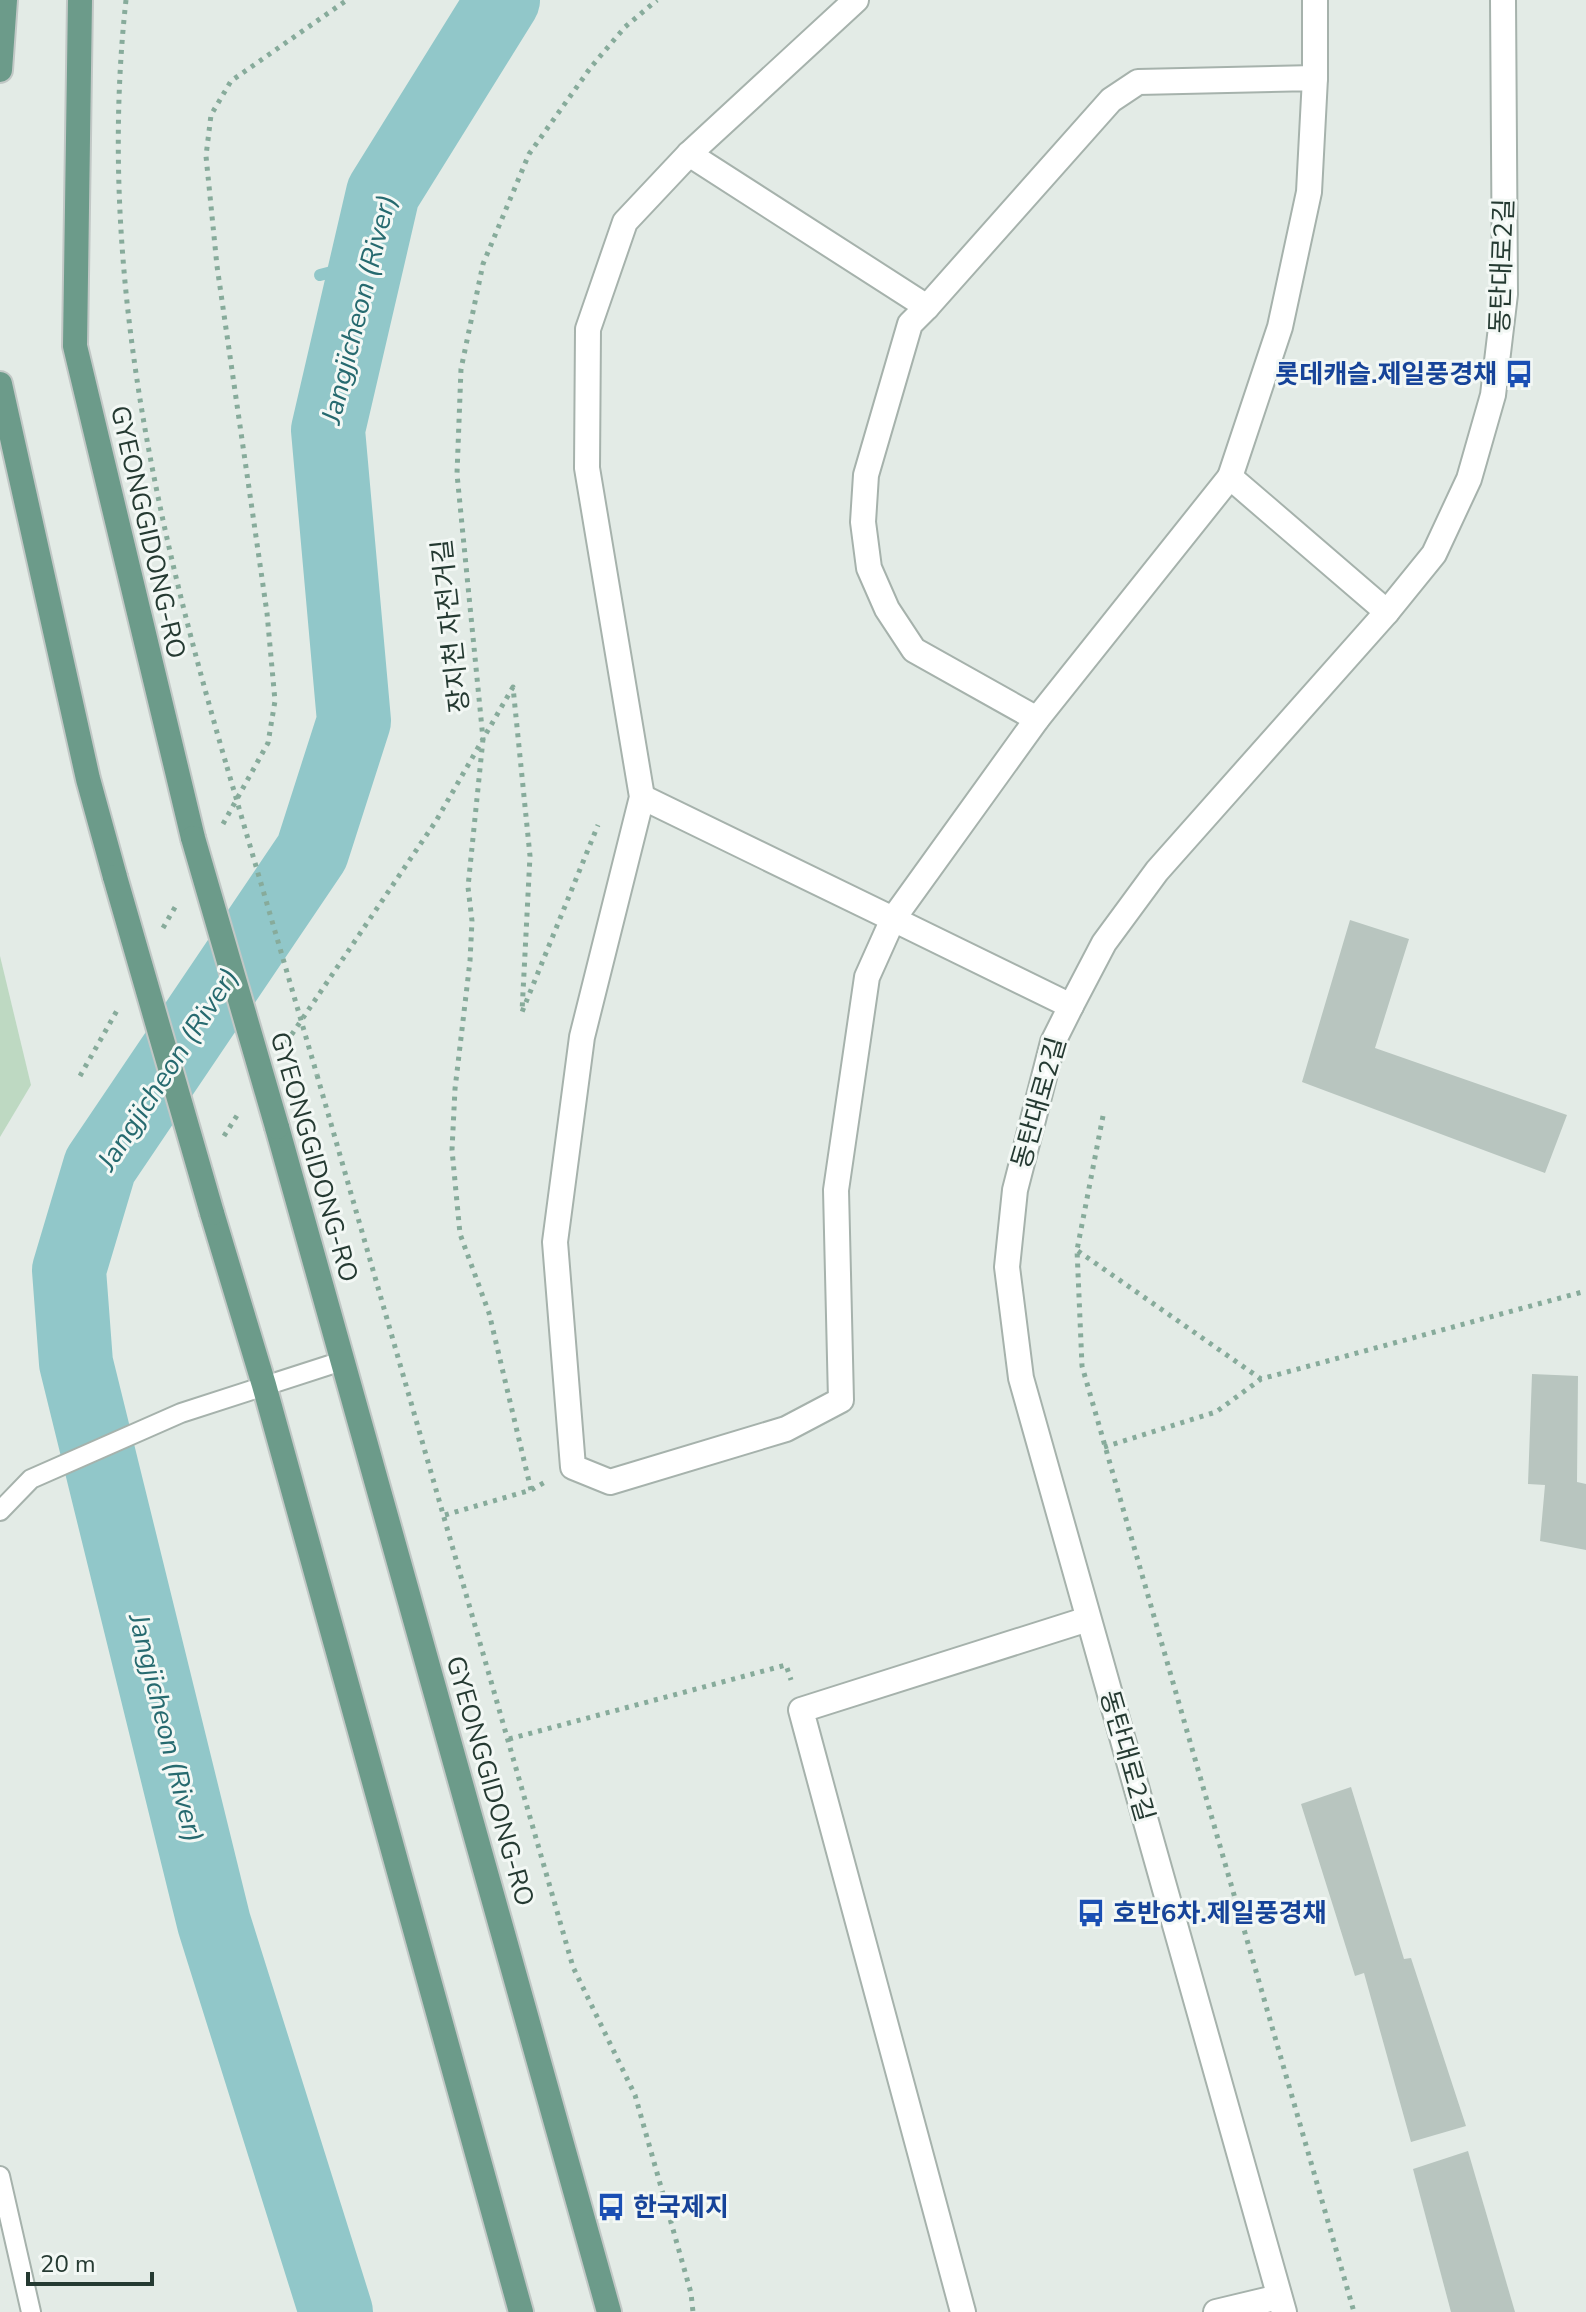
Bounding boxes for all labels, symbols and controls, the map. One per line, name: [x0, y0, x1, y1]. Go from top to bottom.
water label: Jangjicheon (River): [312, 191, 406, 429]
street label: 동탄대로2길: [1482, 198, 1522, 334]
place label: 롯데캐슬.제일풍경채: [1275, 357, 1497, 392]
bus stop icon: 롯데캐슬.제일풍경채: [1504, 359, 1534, 389]
street label: GYEONGGIDONG-RO: [102, 402, 194, 662]
street label: 장지천 자전거길: [424, 538, 478, 714]
water label: Jangjicheon (River): [87, 960, 248, 1179]
street label: GYEONGGIDONG-RO: [262, 1028, 366, 1286]
street label: 동탄대로2길: [1004, 1033, 1074, 1173]
water label: Jangjicheon (River): [119, 1608, 213, 1846]
street label: GYEONGGIDONG-RO: [438, 1652, 542, 1910]
street label: 동탄대로2길: [1092, 1686, 1162, 1826]
place label: 호반6차.제일풍경채: [1113, 1896, 1326, 1931]
bus stop icon: 호반6차.제일풍경채: [1076, 1898, 1106, 1928]
place label: 한국제지: [633, 2190, 729, 2225]
bus stop icon: 한국제지: [596, 2192, 626, 2222]
scale bar: [28, 2236, 152, 2286]
text: 20 m: [40, 2248, 96, 2280]

